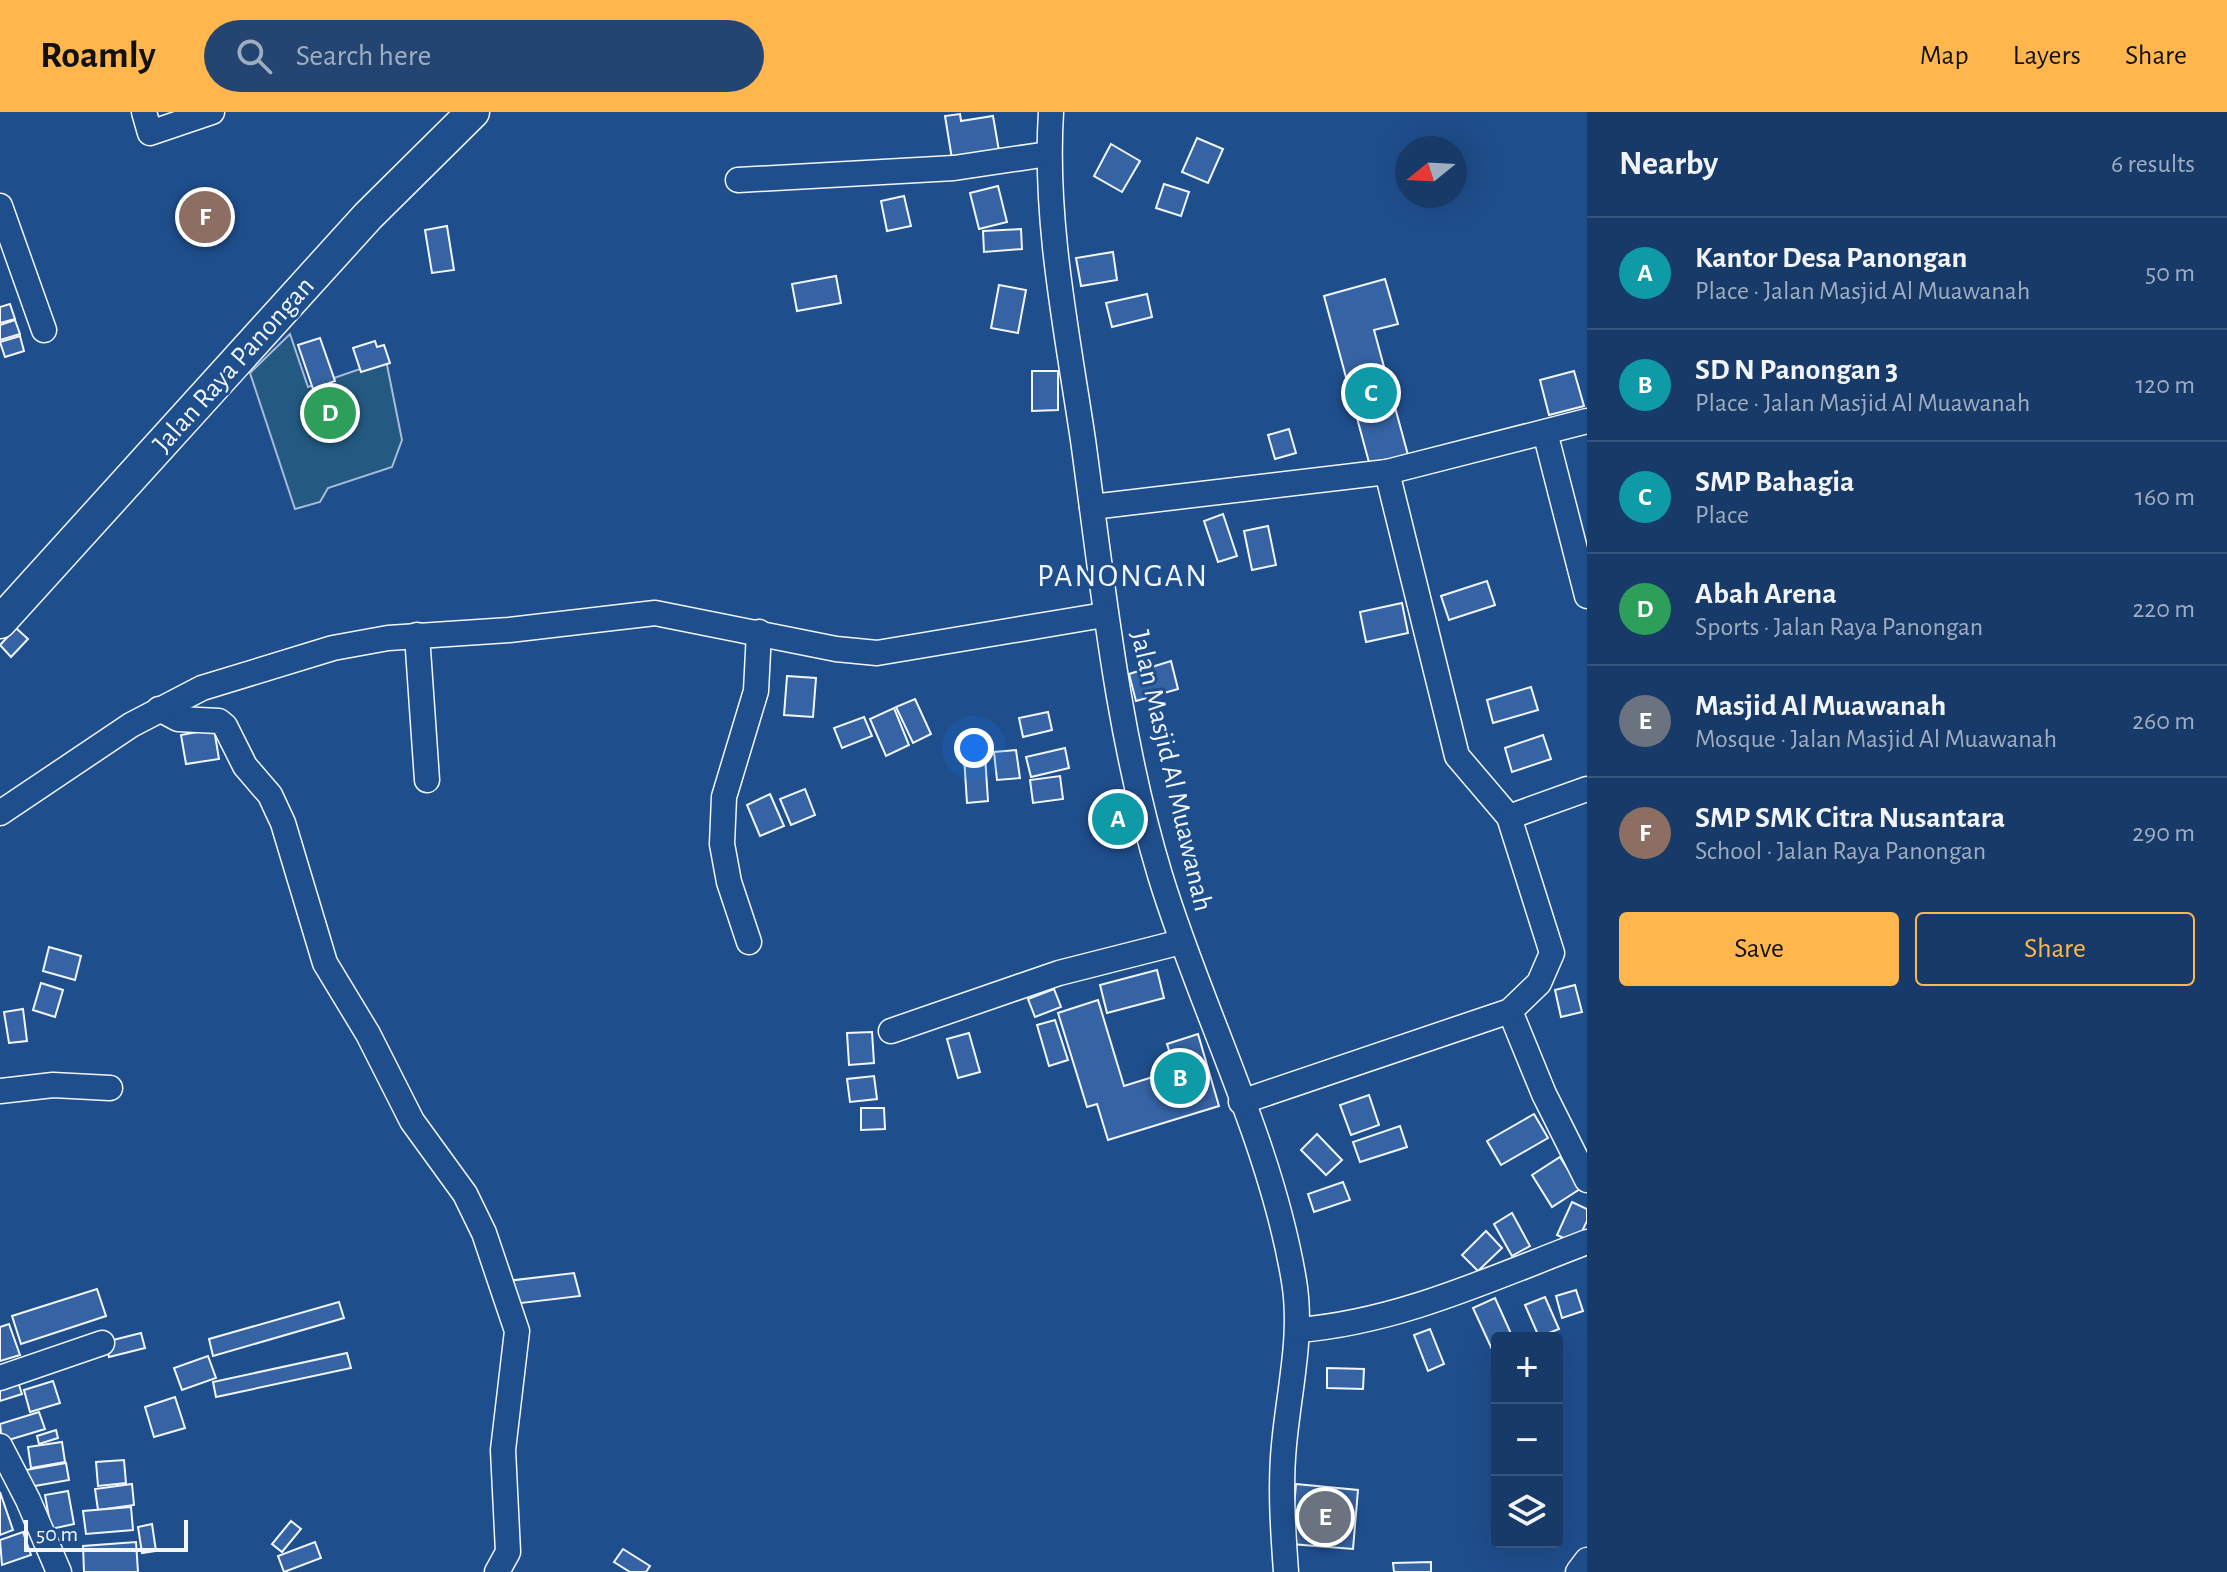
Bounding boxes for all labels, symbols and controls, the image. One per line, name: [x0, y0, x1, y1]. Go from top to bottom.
search box: [204, 20, 764, 92]
icon: search: [232, 34, 276, 78]
text: Roamly: [40, 37, 156, 75]
text: Search here: [296, 41, 431, 71]
text: Map: [1920, 42, 1969, 70]
text: Layers: [2013, 42, 2081, 70]
text: Share: [2125, 42, 2187, 70]
north arrow: [1395, 136, 1467, 208]
text: Nearby: [1619, 147, 1718, 181]
text: 6 results: [2111, 151, 2195, 177]
pin: F: [179, 187, 231, 247]
text: Kantor Desa Panongan: [1695, 243, 1967, 273]
text: A: [1637, 260, 1653, 286]
text: 50 m: [2145, 260, 2195, 286]
street label: Jalan Raya Panongan: [148, 272, 320, 458]
text: Place · Jalan Masjid Al Muawanah: [1695, 278, 2030, 304]
text: SD N Panongan 3: [1695, 355, 1898, 385]
pin: C: [1345, 363, 1397, 423]
text: B: [1637, 372, 1653, 398]
text: 120 m: [2135, 372, 2195, 398]
pin: D: [304, 383, 356, 443]
text: Place · Jalan Masjid Al Muawanah: [1695, 390, 2030, 416]
text: SMP Bahagia: [1695, 467, 1854, 497]
text: C: [1638, 484, 1652, 510]
text: 160 m: [2135, 484, 2195, 510]
text: Place: [1695, 502, 1749, 528]
district label: PANONGAN: [1037, 560, 1209, 592]
text: Abah Arena: [1695, 579, 1837, 609]
text: D: [1636, 596, 1654, 622]
text: 220 m: [2133, 596, 2195, 622]
text: Sports · Jalan Raya Panongan: [1695, 614, 1983, 640]
street label: Jalan Masjid Al Muawanah: [1125, 628, 1217, 914]
text: Masjid Al Muawanah: [1695, 691, 1946, 721]
text: E: [1638, 708, 1652, 734]
text: 260 m: [2132, 708, 2195, 734]
text: Mosque · Jalan Masjid Al Muawanah: [1695, 726, 2057, 752]
your location: [954, 728, 994, 768]
pin: A: [1092, 789, 1144, 849]
text: SMP SMK Citra Nusantara: [1695, 803, 2005, 833]
text: F: [1639, 820, 1651, 846]
text: 290 m: [2132, 820, 2195, 846]
text: School · Jalan Raya Panongan: [1695, 838, 1986, 864]
button: Save: [1619, 912, 1899, 986]
button: Share: [1915, 912, 2195, 986]
pin: B: [1154, 1048, 1206, 1108]
map controls: [1491, 1332, 1563, 1548]
button: +: [1491, 1332, 1563, 1404]
button: −: [1491, 1404, 1563, 1476]
button: layers: [1491, 1476, 1563, 1548]
pin: E: [1299, 1487, 1351, 1547]
scale bar: [24, 1516, 188, 1552]
text: 50 m: [36, 1523, 78, 1545]

